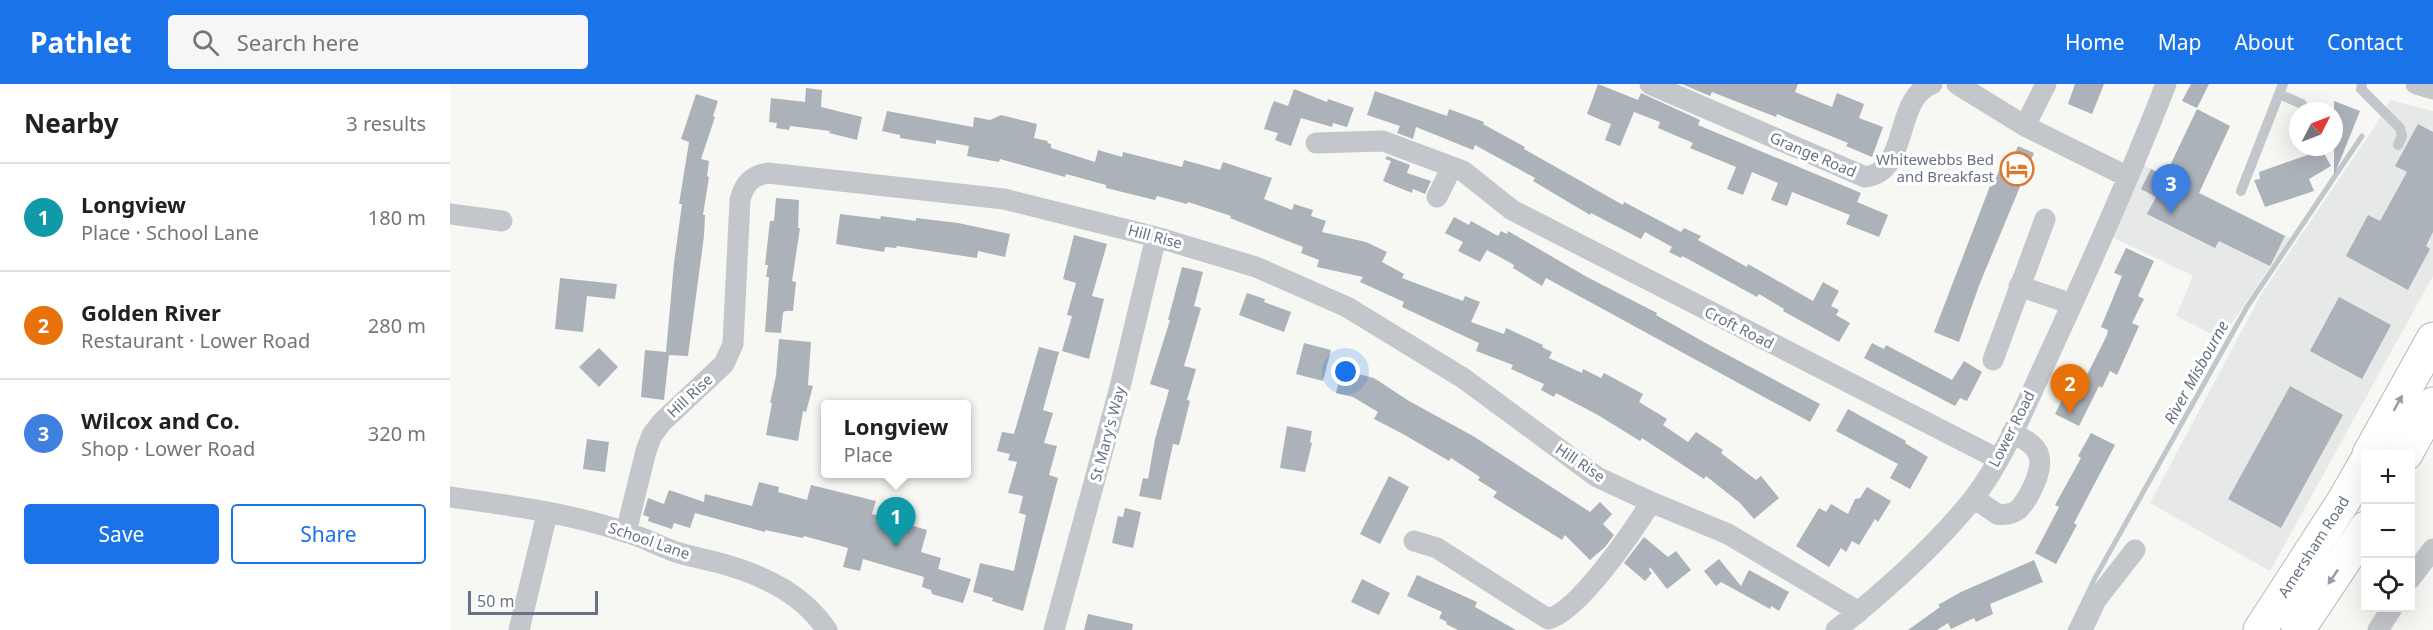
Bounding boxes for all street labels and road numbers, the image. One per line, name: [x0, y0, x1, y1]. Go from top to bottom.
street label: Grange Road: [1767, 127, 1860, 181]
street label: Hill Rise: [1126, 219, 1185, 253]
street label: Croft Road: [1702, 301, 1777, 353]
street label: Hill Rise: [662, 369, 716, 422]
street label: St Mary's Way: [1085, 384, 1129, 484]
street label: Lower Road: [1983, 387, 2039, 470]
street label: Hill Rise: [1552, 438, 1609, 486]
street label: Amersham Road: [2273, 492, 2353, 601]
street label: School Lane: [606, 517, 693, 563]

